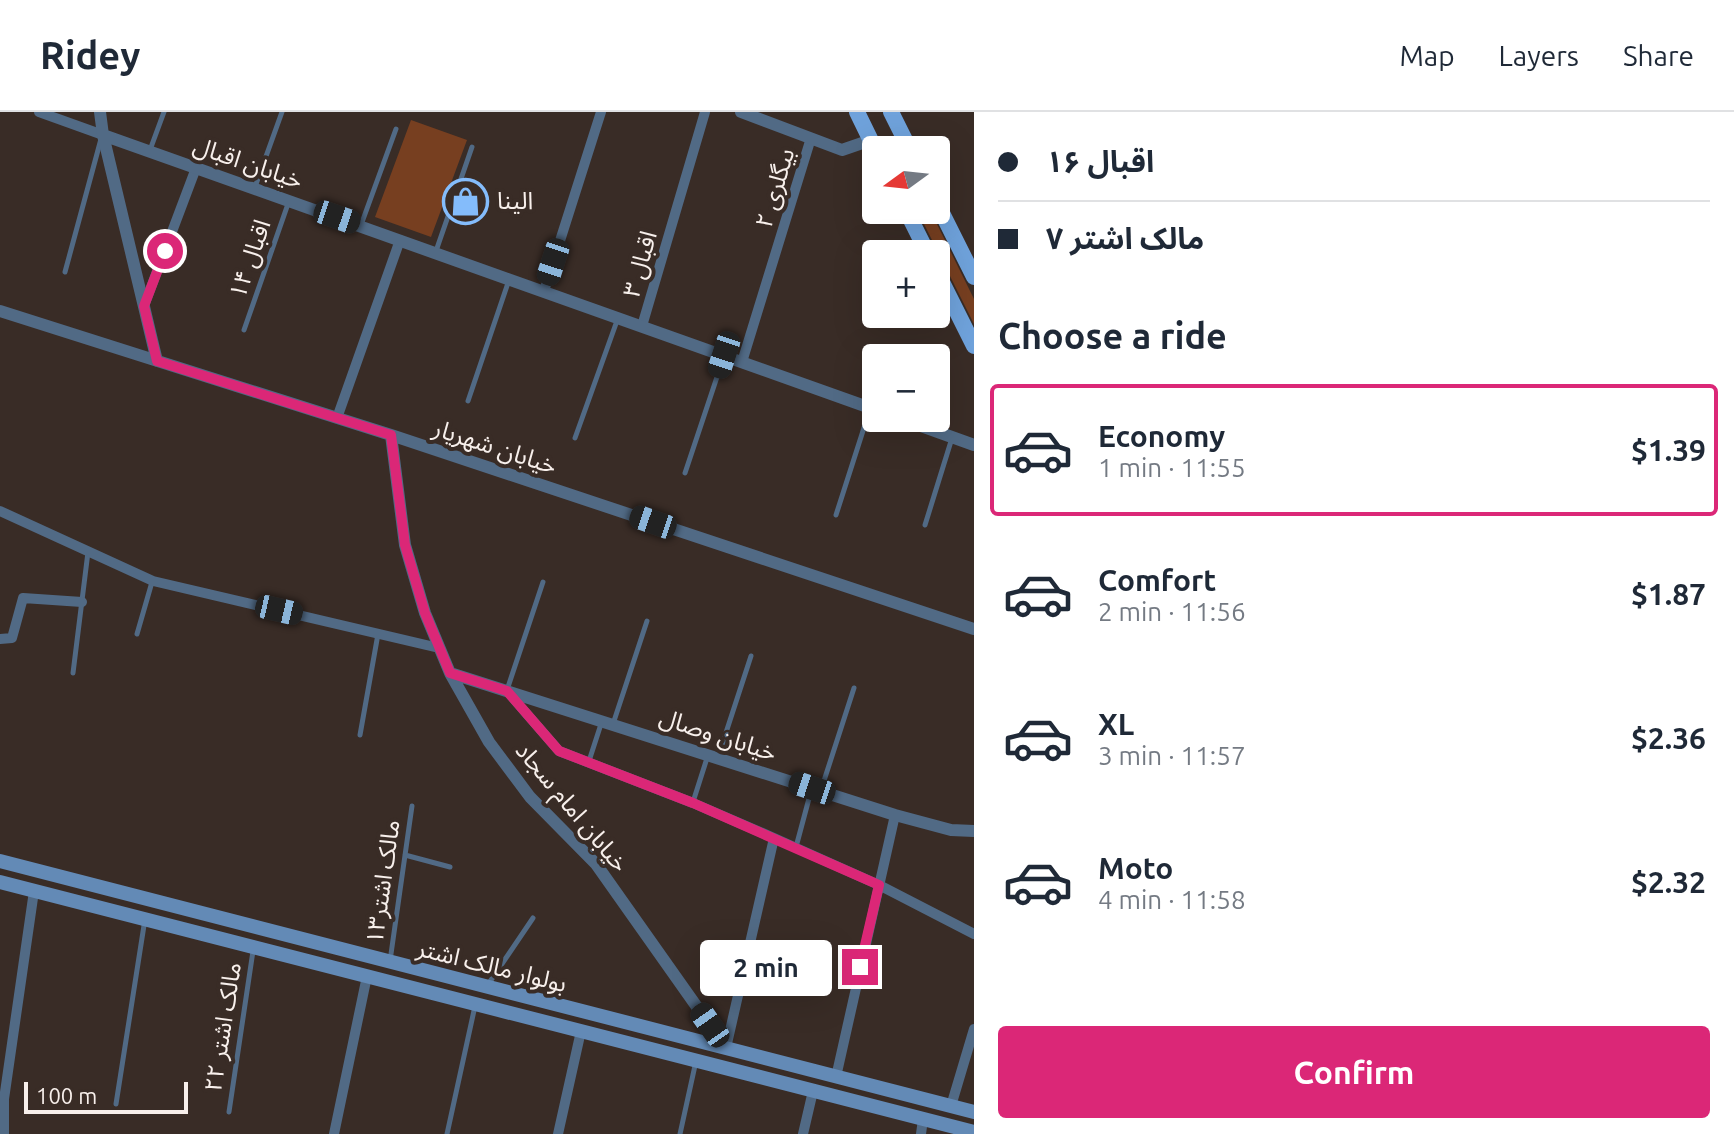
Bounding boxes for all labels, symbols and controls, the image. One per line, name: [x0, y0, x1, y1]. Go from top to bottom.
text: Ridey: [40, 34, 140, 76]
text: Map: [1399, 40, 1455, 71]
text: Layers: [1499, 40, 1579, 71]
text: Share: [1623, 40, 1694, 71]
street label: خیابان اقبال: [190, 131, 306, 195]
north arrow: [862, 136, 950, 224]
map controls: [862, 136, 950, 432]
text: اقبال ۱۶: [1046, 144, 1154, 178]
street label: بیگلری ۲: [750, 145, 800, 231]
shop icon: الینا: [442, 177, 490, 225]
place label: الینا: [497, 187, 533, 214]
car: [310, 198, 364, 236]
street label: اقبال ۱۴: [224, 216, 276, 302]
text: مالک اشتر ۷: [1046, 221, 1204, 255]
street label: اقبال ۳: [617, 228, 663, 300]
route start: [147, 233, 183, 269]
car: [534, 235, 572, 289]
button: +: [862, 240, 950, 328]
text: Choose a ride: [998, 315, 1227, 356]
car: [705, 328, 743, 382]
button: −: [862, 344, 950, 432]
street label: خیابان شهریار: [429, 414, 560, 480]
icon: car: [1002, 414, 1074, 486]
text: Economy: [1098, 419, 1225, 453]
text: $1.39: [1631, 433, 1706, 467]
text: 1 min · 11:55: [1098, 453, 1246, 482]
car: [626, 503, 680, 541]
icon: car: [1002, 558, 1074, 630]
text: Comfort: [1098, 563, 1216, 597]
text: $1.87: [1631, 577, 1706, 611]
car: [253, 593, 305, 627]
text: 2 min · 11:56: [1098, 597, 1246, 626]
icon: car: [1002, 702, 1074, 774]
street label: خیابان وصال: [656, 703, 780, 767]
text: XL: [1098, 707, 1134, 741]
text: $2.36: [1631, 721, 1706, 755]
street label: خیابان امام سجاد: [507, 737, 634, 880]
text: 3 min · 11:57: [1098, 741, 1246, 770]
car: [785, 769, 839, 807]
street label: مالک اشتر۱۳: [360, 818, 406, 946]
icon: car: [1002, 846, 1074, 918]
text: Moto: [1098, 851, 1173, 885]
text: $2.32: [1631, 865, 1706, 899]
text: 4 min · 11:58: [1098, 885, 1246, 914]
street label: بولوار مالک اشتر: [413, 934, 570, 998]
callout: 2 min: [700, 939, 832, 995]
route end: [842, 949, 878, 985]
text: 2 min: [733, 953, 799, 982]
street label: مالک اشتر ۲۲: [199, 960, 247, 1094]
car: [686, 998, 734, 1052]
button: Confirm: [998, 1026, 1710, 1118]
scale bar: [24, 1078, 188, 1114]
text: 100 m: [36, 1083, 97, 1108]

